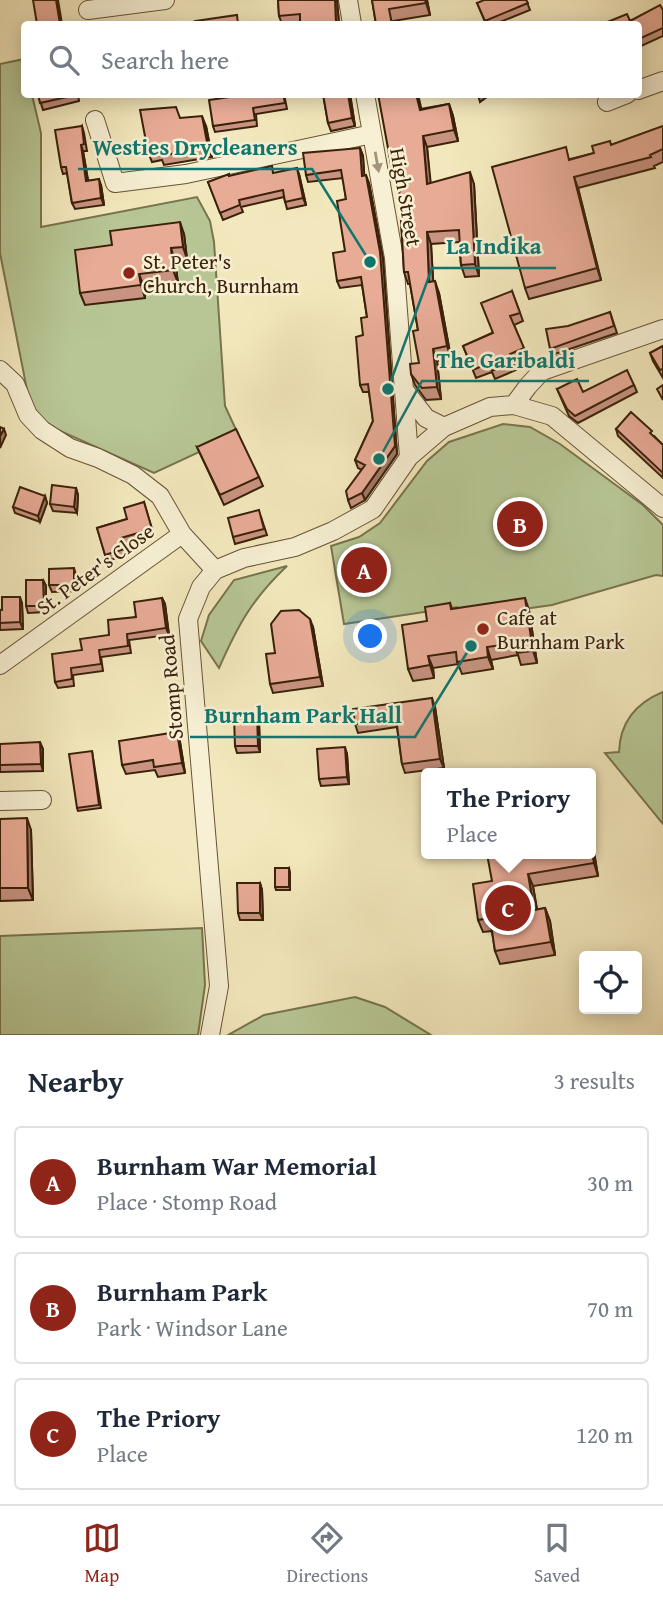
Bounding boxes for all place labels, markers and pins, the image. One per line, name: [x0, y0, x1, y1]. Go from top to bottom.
callout: Westies Drycleaners: [78, 125, 312, 169]
callout: La Indika: [432, 224, 556, 268]
place label: St. Peter's Church, Burnham: [143, 246, 299, 301]
marker: St. Peter's Church, Burnham: [121, 265, 137, 281]
callout: The Garibaldi: [422, 337, 589, 381]
pin: B: [497, 498, 543, 550]
pin: A: [341, 544, 387, 596]
place label: Cafe at Burnham Park: [497, 602, 625, 657]
marker: Cafe at Burnham Park: [475, 621, 491, 637]
callout: Burnham Park Hall: [190, 693, 415, 737]
pin: C: [485, 882, 531, 934]

